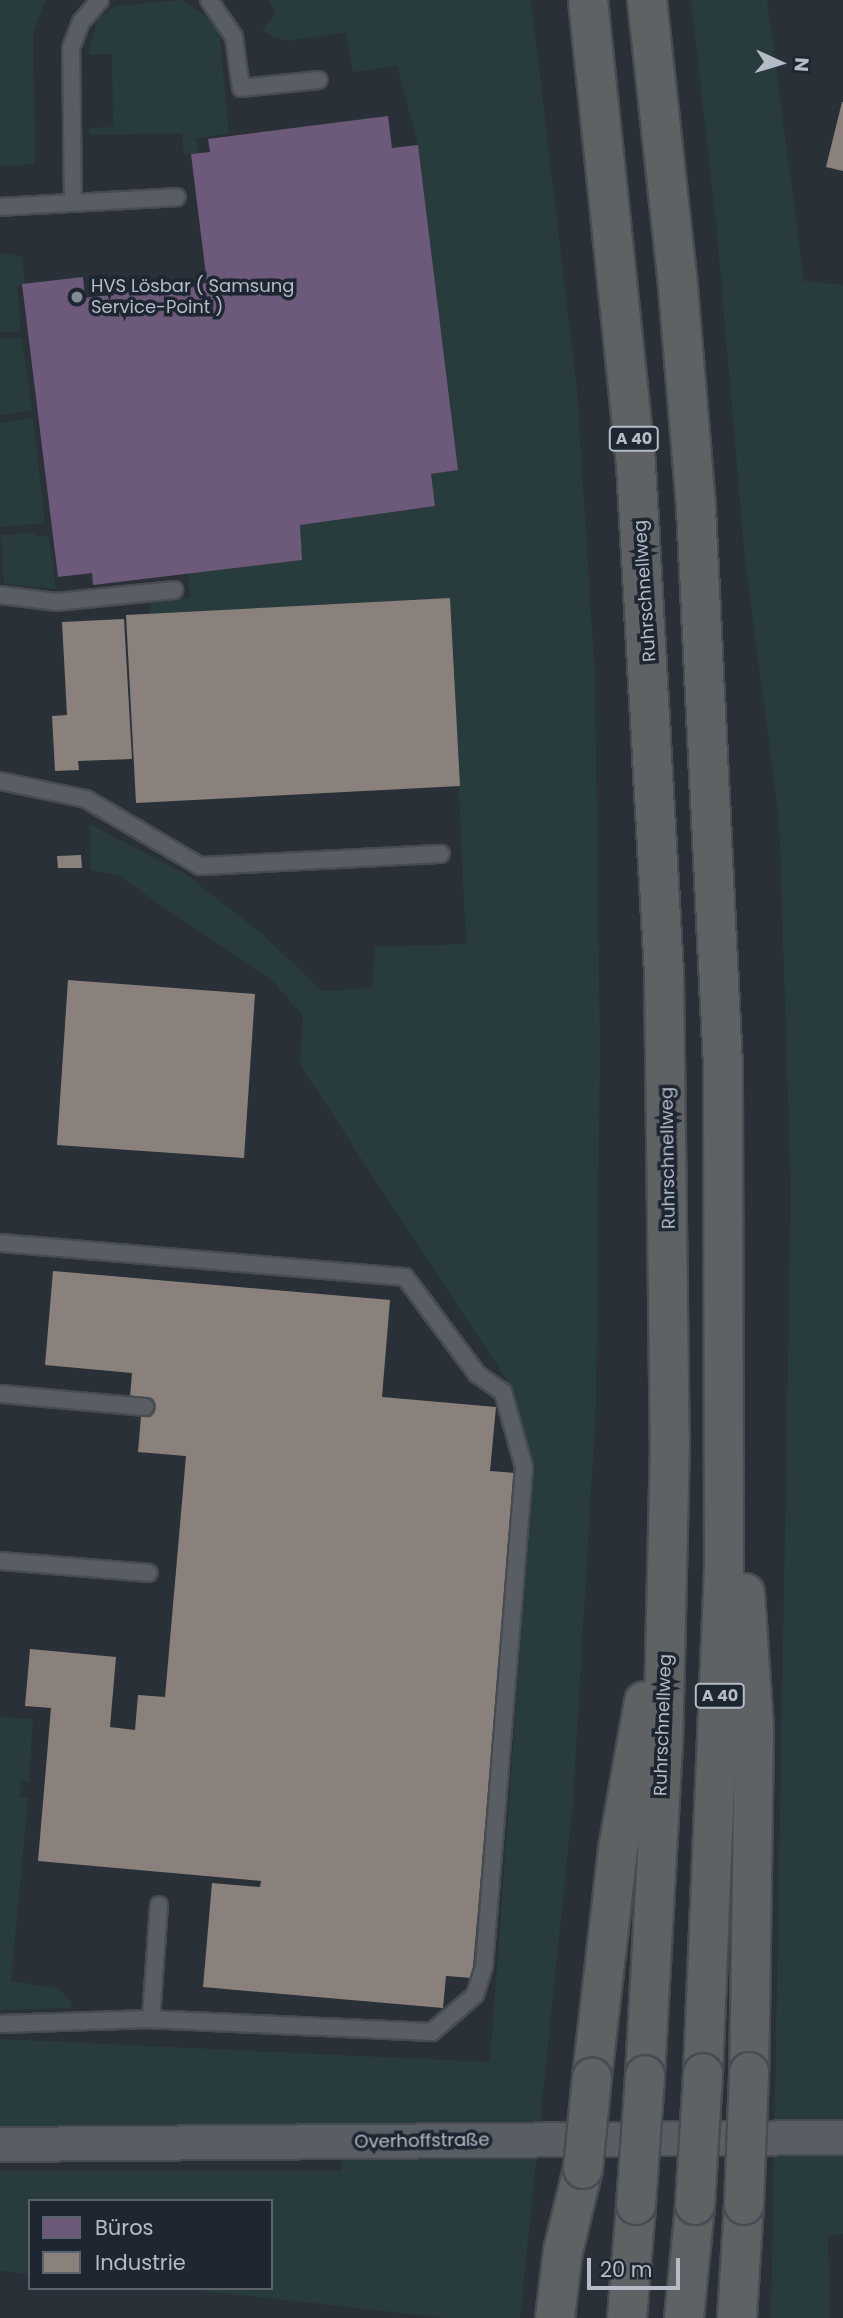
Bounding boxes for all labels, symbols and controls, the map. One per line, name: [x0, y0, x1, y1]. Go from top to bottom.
north arrow: [745, 28, 815, 98]
text: N: [787, 56, 815, 73]
place label: HVS Lösbar ( Samsung Service-Point ): [91, 276, 294, 318]
marker: HVS Lösbar ( Samsung Service-Point ): [69, 289, 85, 305]
road number: A 40: [608, 426, 660, 452]
street label: Ruhrschnellweg: [629, 519, 661, 663]
street label: Ruhrschnellweg: [656, 1087, 680, 1229]
street label: Ruhrschnellweg: [650, 1654, 676, 1796]
road number: A 40: [694, 1684, 746, 1708]
street label: Overhoffstraße: [354, 2129, 490, 2153]
legend: [28, 2199, 273, 2290]
text: Büros: [95, 2213, 154, 2242]
scale bar: [591, 2244, 684, 2288]
text: Industrie: [95, 2248, 186, 2277]
text: 20 m: [600, 2255, 653, 2284]

